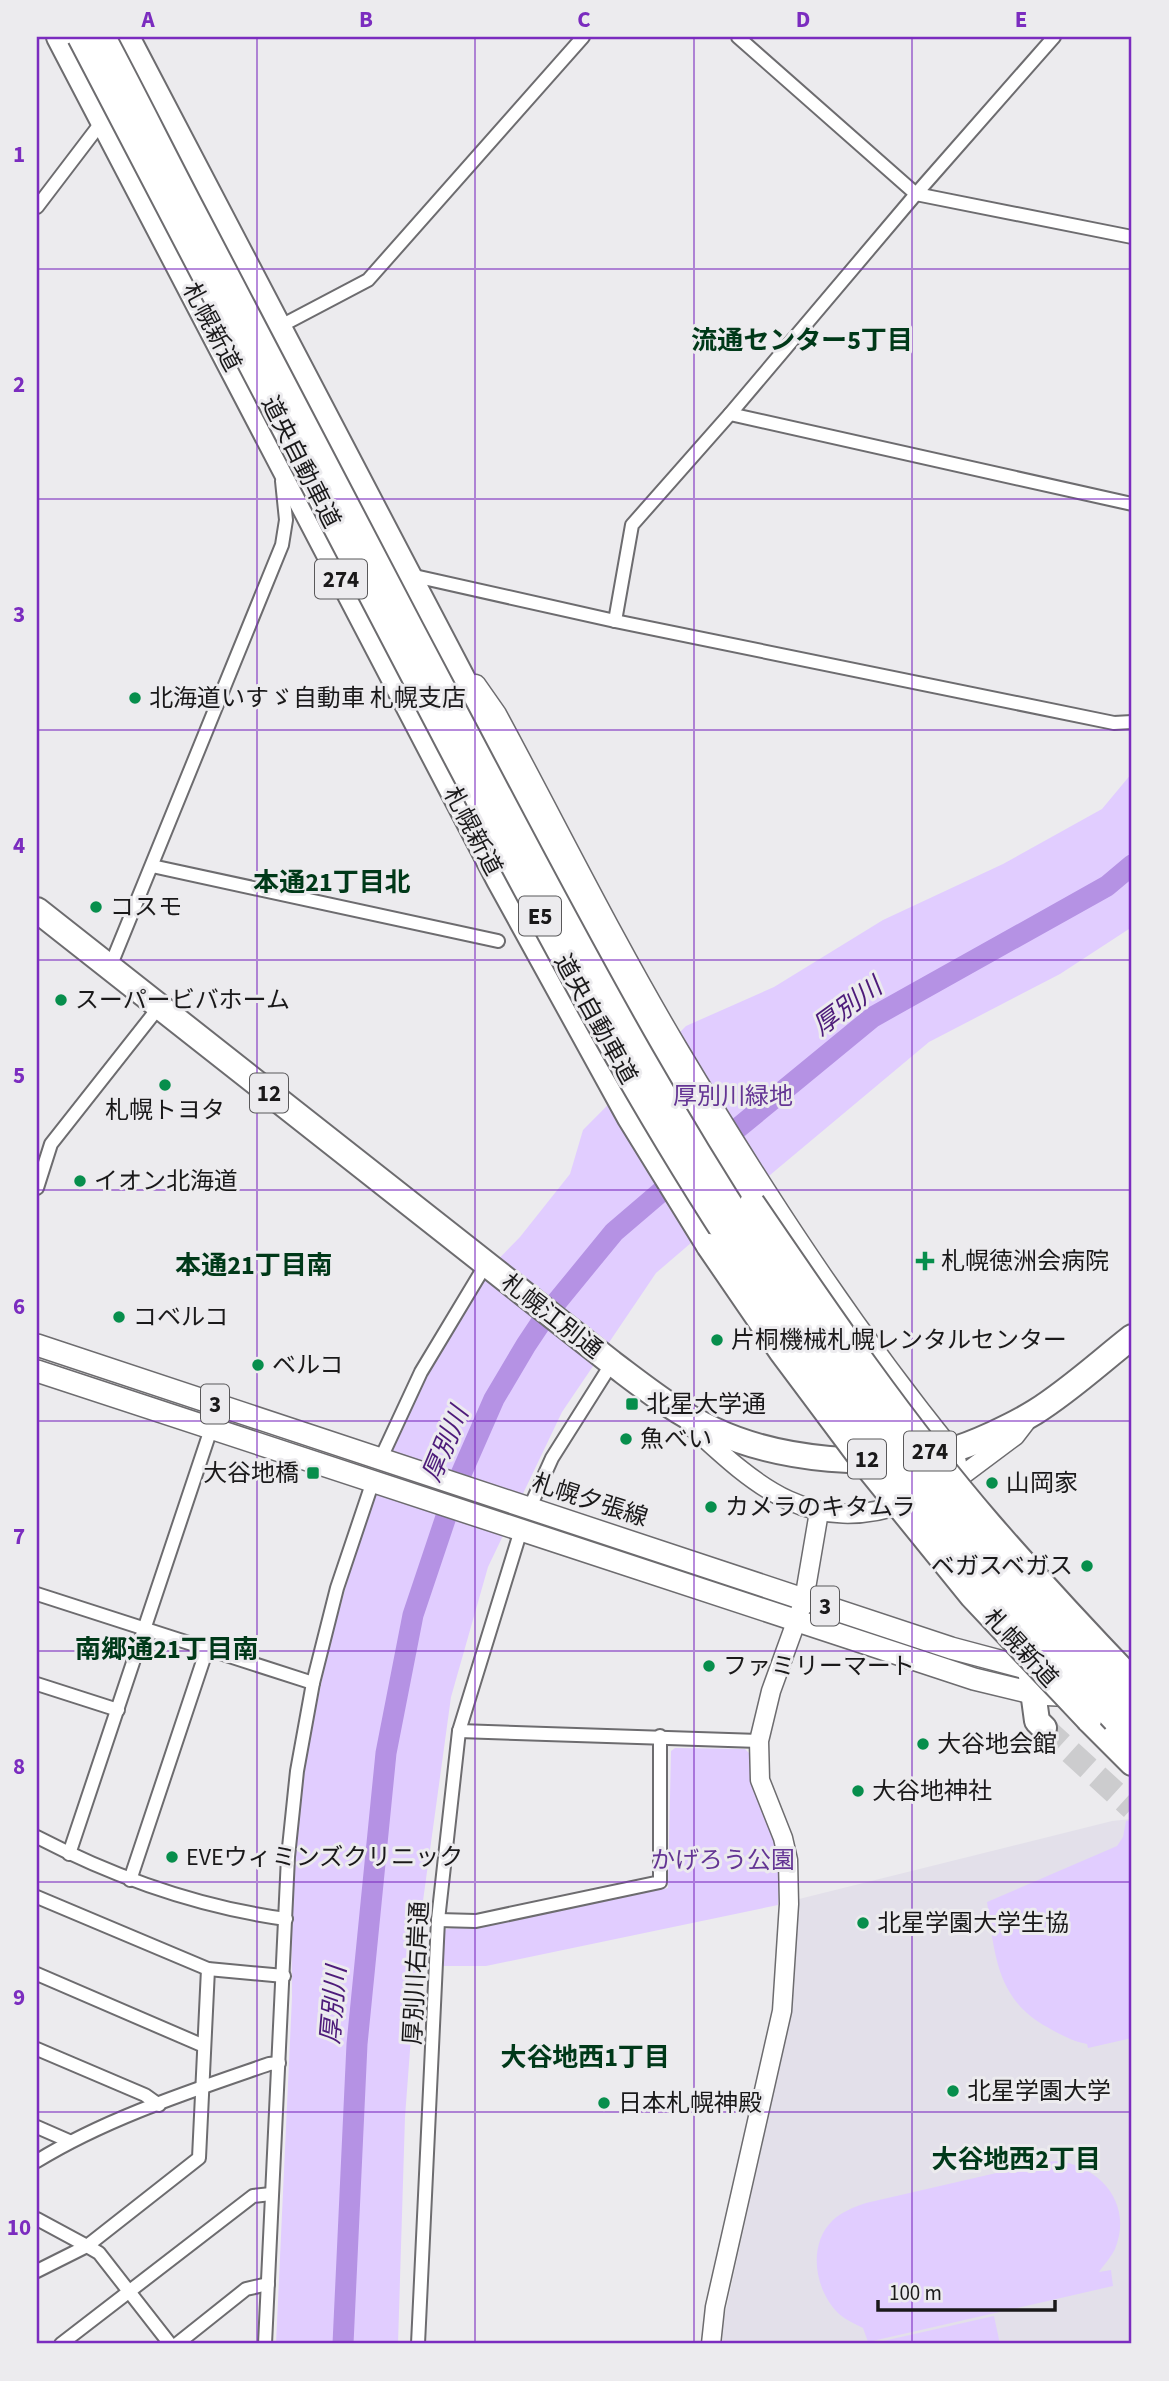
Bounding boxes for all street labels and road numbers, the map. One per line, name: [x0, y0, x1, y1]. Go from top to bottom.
street label: 札幌新道: [174, 277, 250, 378]
street label: 道央自動車道: [252, 390, 349, 534]
road number: 274: [315, 559, 367, 598]
street label: 札幌新道: [435, 781, 511, 882]
road number: E5: [519, 897, 561, 936]
street label: 道央自動車道: [545, 948, 646, 1091]
road number: 12: [250, 1074, 288, 1112]
street label: 札幌江別通: [494, 1266, 610, 1367]
road number: 3: [201, 1385, 229, 1424]
road number: 274: [904, 1432, 956, 1470]
road number: 12: [848, 1440, 886, 1478]
street label: 札幌夕張線: [527, 1465, 652, 1536]
road number: 3: [811, 1586, 839, 1625]
street label: 札幌新道: [975, 1601, 1066, 1695]
street label: 厚別川右岸通: [395, 1900, 438, 2046]

